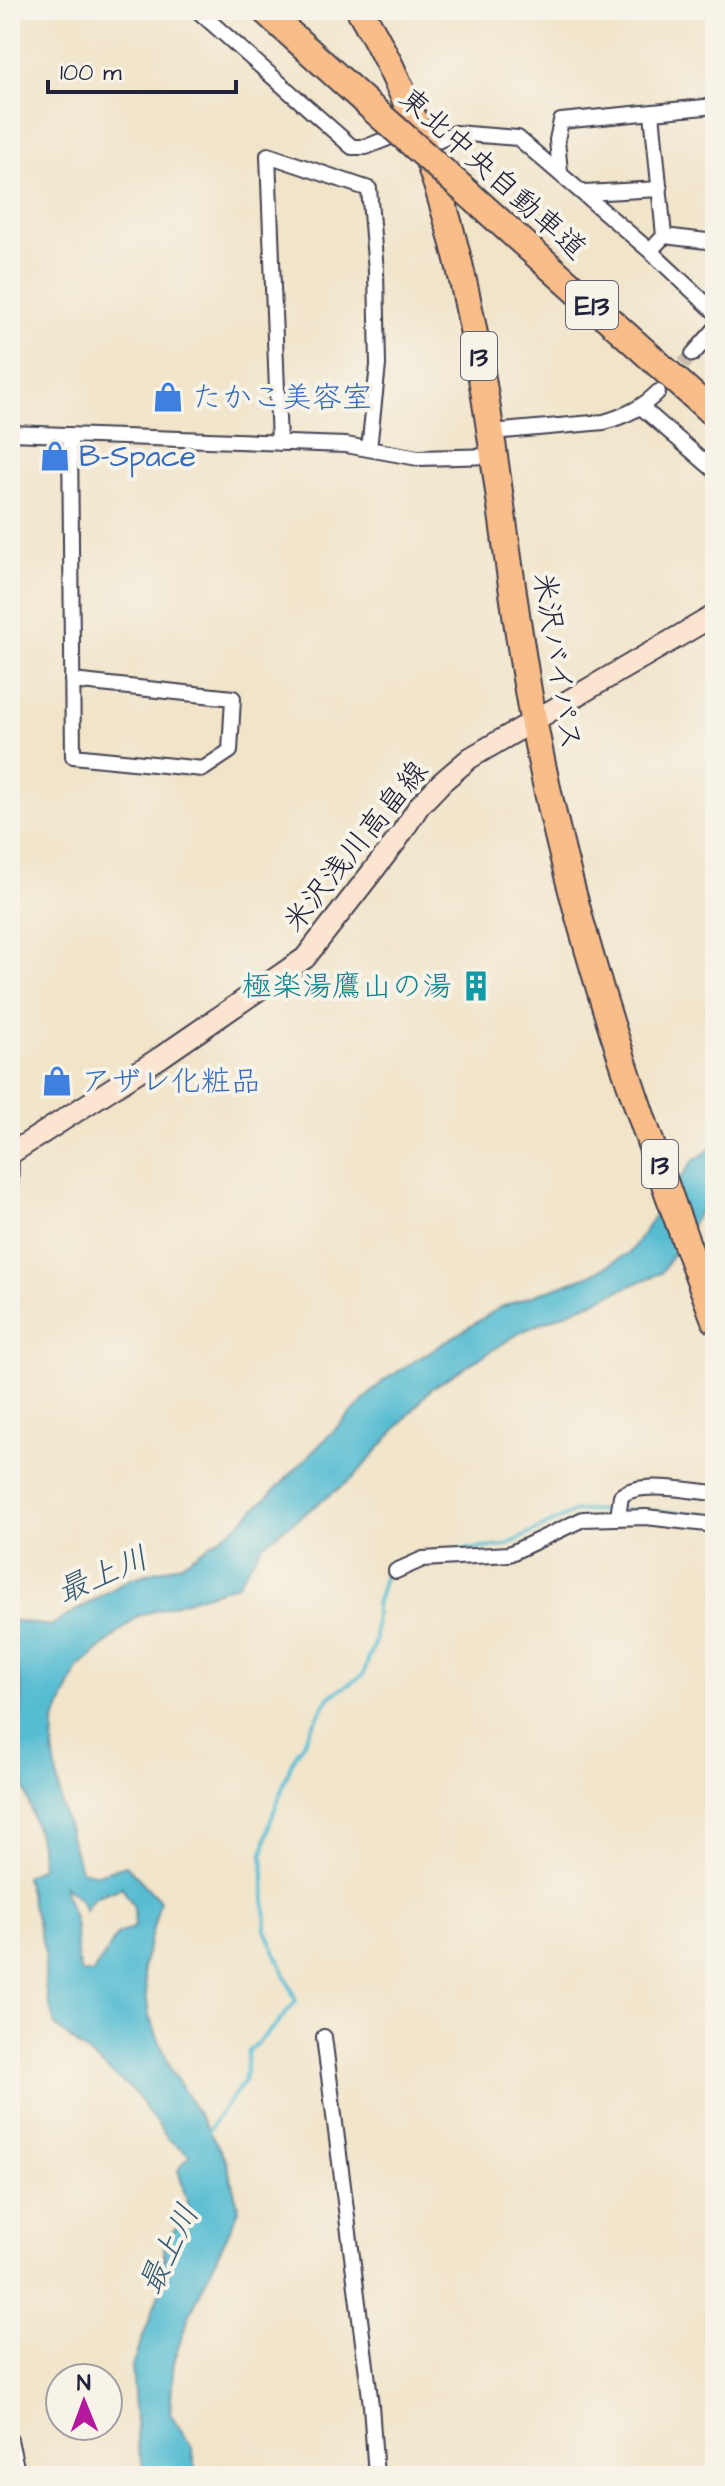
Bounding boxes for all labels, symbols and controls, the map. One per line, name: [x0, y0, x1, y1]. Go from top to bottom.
scale bar: [48, 44, 236, 94]
text: 100 m: [60, 56, 122, 90]
street label: 東北中央自動車道: [389, 78, 596, 270]
road number: E13: [566, 281, 618, 329]
road number: 13: [461, 332, 497, 380]
place label: たかこ美容室: [192, 377, 372, 419]
shop icon: たかこ美容室: [151, 380, 185, 414]
place label: B-Space: [79, 436, 196, 478]
shop icon: B-Space: [38, 439, 72, 473]
street label: 米沢バイパス: [522, 569, 592, 753]
street label: 米沢浅川高畠線: [273, 752, 438, 941]
place label: 極楽湯鷹山の湯: [242, 966, 452, 1008]
building icon: 極楽湯鷹山の湯: [459, 969, 493, 1003]
place label: アザレ化粧品: [81, 1061, 261, 1103]
shop icon: アザレ化粧品: [40, 1064, 74, 1098]
road number: 13: [642, 1140, 678, 1188]
water label: 最上川: [50, 1536, 156, 1615]
water label: 最上川: [128, 2197, 211, 2303]
north arrow: [44, 2362, 124, 2442]
text: N: [77, 2368, 91, 2399]

